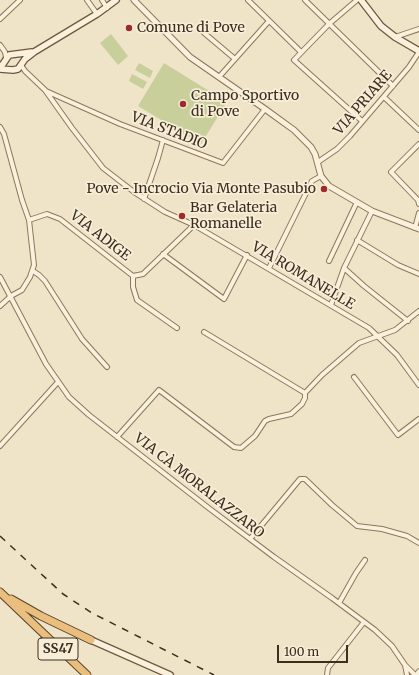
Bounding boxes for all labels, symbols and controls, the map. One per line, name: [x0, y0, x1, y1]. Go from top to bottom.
place label: Comune di Pove: [137, 20, 245, 36]
marker: Comune di Pove: [124, 23, 134, 33]
street label: VIA PRIARE: [330, 67, 396, 139]
place label: Campo Sportivo di Pove: [191, 88, 299, 120]
marker: Campo Sportivo di Pove: [178, 99, 188, 109]
street label: VIA STADIO: [129, 109, 209, 153]
place label: Pove - Incrocio Via Monte Pasubio: [86, 181, 316, 197]
marker: Pove - Incrocio Via Monte Pasubio: [319, 184, 329, 194]
place label: Bar Gelateria Romanelle: [190, 200, 277, 232]
street label: VIA ADIGE: [67, 207, 133, 265]
marker: Bar Gelateria Romanelle: [177, 211, 187, 221]
street label: VIA ROMANELLE: [248, 239, 358, 313]
street label: VIA CÀ MORALAZZARO: [131, 430, 267, 542]
scale bar: [279, 637, 350, 663]
road number: SS47: [38, 638, 78, 660]
text: 100 m: [284, 644, 319, 659]

